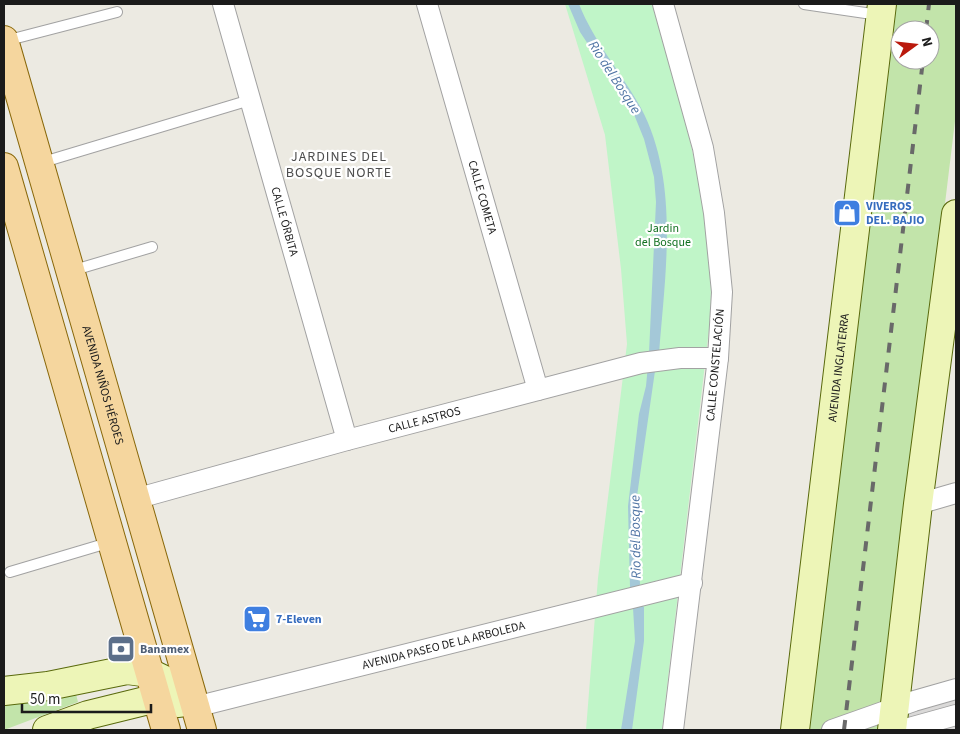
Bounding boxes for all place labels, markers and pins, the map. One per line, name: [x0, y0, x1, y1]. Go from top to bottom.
shop icon: VIVEROS DEL. BAJIO: [832, 198, 862, 228]
place label: VIVEROS DEL. BAJIO: [865, 198, 924, 229]
supermarket icon: 7-Eleven: [242, 604, 272, 634]
place label: 7-Eleven: [276, 611, 322, 628]
bank icon: Banamex: [106, 634, 136, 664]
place label: Banamex: [140, 641, 189, 658]

